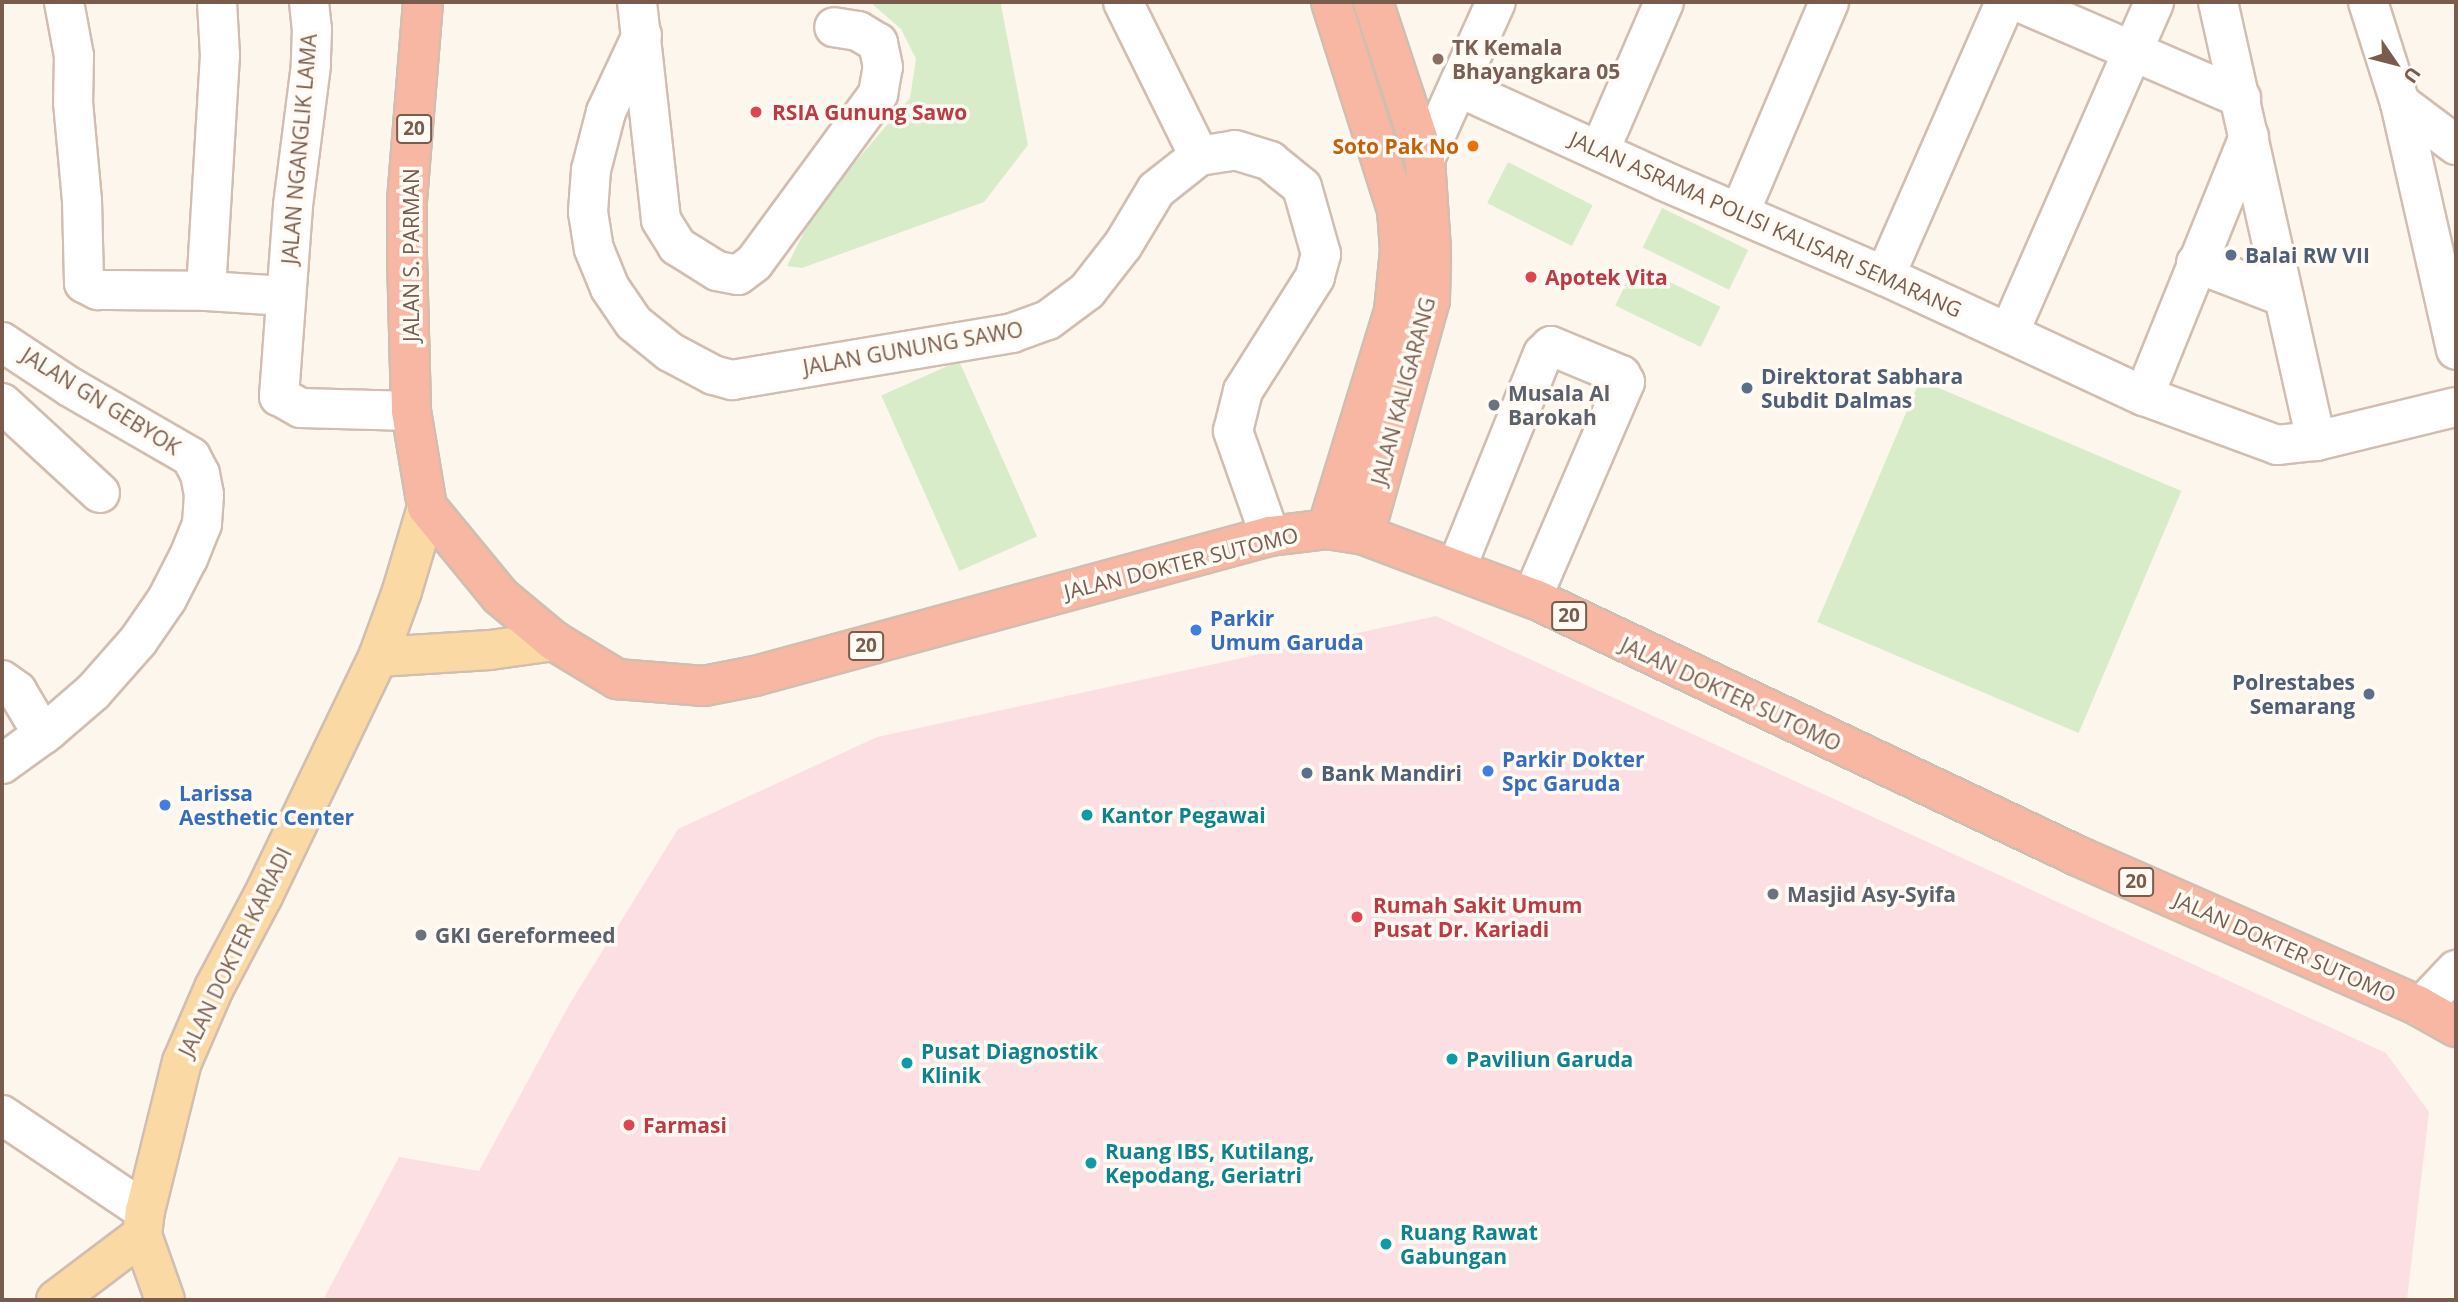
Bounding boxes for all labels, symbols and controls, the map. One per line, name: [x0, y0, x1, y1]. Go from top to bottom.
north arrow: [2360, 28, 2430, 98]
street label: JALAN NGANGLIK LAMA: [276, 33, 322, 265]
place label: TK Kemala Bhayangkara 05: [1452, 34, 1620, 84]
marker: TK Kemala Bhayangkara 05: [1430, 51, 1446, 67]
text: U: [2397, 62, 2427, 88]
place label: RSIA Gunung Sawo: [772, 99, 967, 125]
marker: RSIA Gunung Sawo: [746, 102, 766, 122]
road number: 20: [395, 113, 433, 144]
street label: JALAN ASRAMA POLISI KALISARI SEMARANG: [1566, 126, 1966, 322]
place label: Soto Pak No: [1332, 133, 1459, 159]
marker: Soto Pak No: [1465, 138, 1481, 154]
street label: JALAN S. PARMAN: [398, 168, 424, 342]
place label: Balai RW VII: [2245, 242, 2370, 268]
marker: Balai RW VII: [2223, 247, 2239, 263]
place label: Apotek Vita: [1545, 264, 1668, 290]
marker: Apotek Vita: [1523, 269, 1539, 285]
street label: JALAN KALIGARANG: [1366, 294, 1440, 488]
street label: JALAN GUNUNG SAWO: [801, 316, 1025, 380]
street label: JALAN GN GEBYOK: [17, 342, 185, 460]
place label: Direktorat Sabhara Subdit Dalmas: [1761, 363, 1963, 413]
place label: Musala Al Barokah: [1508, 380, 1610, 430]
marker: Direktorat Sabhara Subdit Dalmas: [1739, 380, 1755, 396]
marker: Musala Al Barokah: [1486, 397, 1502, 413]
street label: JALAN DOKTER SUTOMO: [1061, 522, 1301, 604]
road number: 20: [1550, 600, 1588, 632]
place label: Parkir Umum Garuda: [1210, 605, 1364, 655]
marker: Parkir Umum Garuda: [1188, 622, 1204, 638]
road number: 20: [847, 631, 885, 662]
street label: JALAN DOKTER SUTOMO: [1617, 632, 1845, 756]
place label: Polrestabes Semarang: [2232, 669, 2355, 719]
marker: Polrestabes Semarang: [2361, 686, 2377, 702]
place label: Parkir Dokter Spc Garuda: [1502, 746, 1644, 796]
place label: Bank Mandiri: [1321, 760, 1462, 786]
marker: Parkir Dokter Spc Garuda: [1480, 763, 1496, 779]
marker: Bank Mandiri: [1299, 765, 1315, 781]
place label: Larissa Aesthetic Center: [179, 780, 354, 830]
marker: Larissa Aesthetic Center: [157, 797, 173, 813]
place label: Kantor Pegawai: [1101, 802, 1266, 828]
marker: Kantor Pegawai: [1079, 807, 1095, 823]
street label: JALAN DOKTER KARIADI: [173, 843, 297, 1061]
road number: 20: [2117, 866, 2155, 898]
place label: Masjid Asy-Syifa: [1787, 881, 1956, 907]
marker: Masjid Asy-Syifa: [1765, 886, 1781, 902]
street label: JALAN DOKTER SUTOMO: [2170, 887, 2400, 1007]
place label: Rumah Sakit Umum Pusat Dr. Kariadi: [1373, 892, 1582, 942]
marker: Rumah Sakit Umum Pusat Dr. Kariadi: [1347, 907, 1367, 927]
place label: GKI Gereformeed: [435, 922, 616, 948]
marker: GKI Gereformeed: [413, 927, 429, 943]
place label: Pusat Diagnostik Klinik: [921, 1038, 1098, 1088]
place label: Paviliun Garuda: [1466, 1046, 1633, 1072]
marker: Paviliun Garuda: [1444, 1051, 1460, 1067]
marker: Pusat Diagnostik Klinik: [899, 1055, 915, 1071]
place label: Farmasi: [643, 1112, 727, 1138]
marker: Farmasi: [621, 1117, 637, 1133]
place label: Ruang IBS, Kutilang, Kepodang, Geriatri: [1105, 1138, 1315, 1188]
marker: Ruang IBS, Kutilang, Kepodang, Geriatri: [1083, 1155, 1099, 1171]
place label: Ruang Rawat Gabungan: [1400, 1219, 1538, 1269]
marker: Ruang Rawat Gabungan: [1378, 1236, 1394, 1252]

